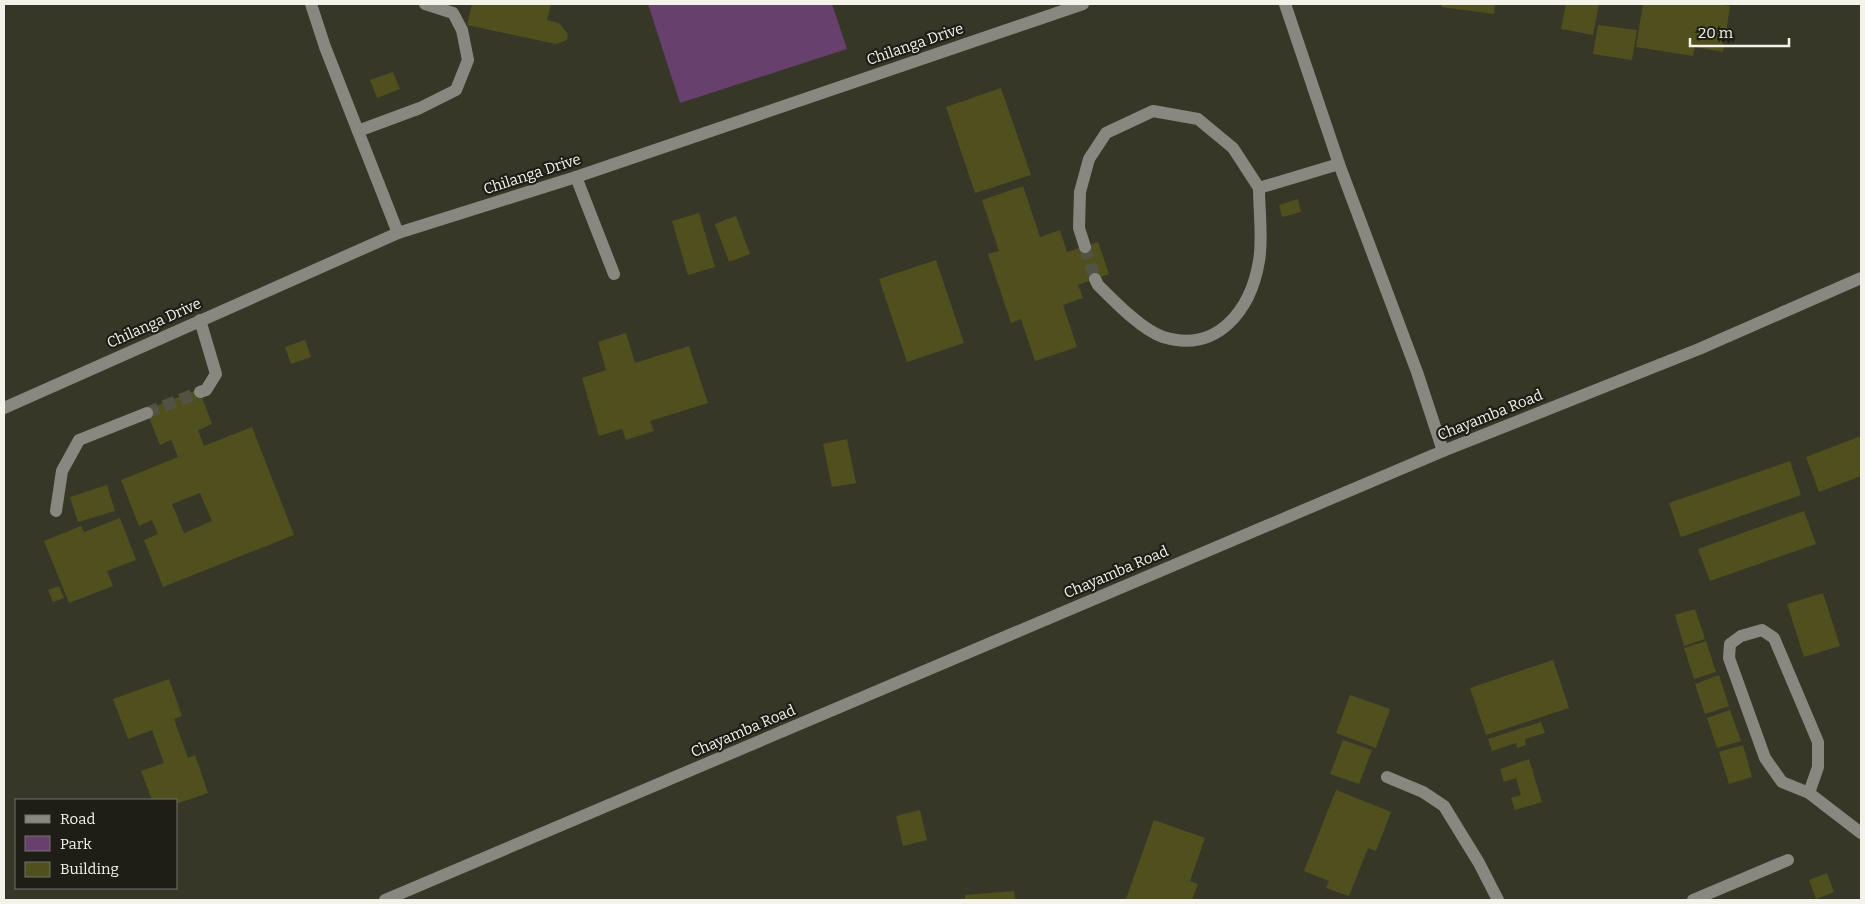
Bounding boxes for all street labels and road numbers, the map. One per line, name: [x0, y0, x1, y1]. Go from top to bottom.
street label: Chilanga Drive: [864, 19, 966, 69]
street label: Chilanga Drive: [481, 150, 583, 198]
street label: Chilanga Drive: [104, 294, 204, 352]
street label: Chayamba Road: [1435, 386, 1545, 444]
street label: Chayamba Road: [1061, 542, 1171, 602]
street label: Chayamba Road: [688, 701, 798, 761]

